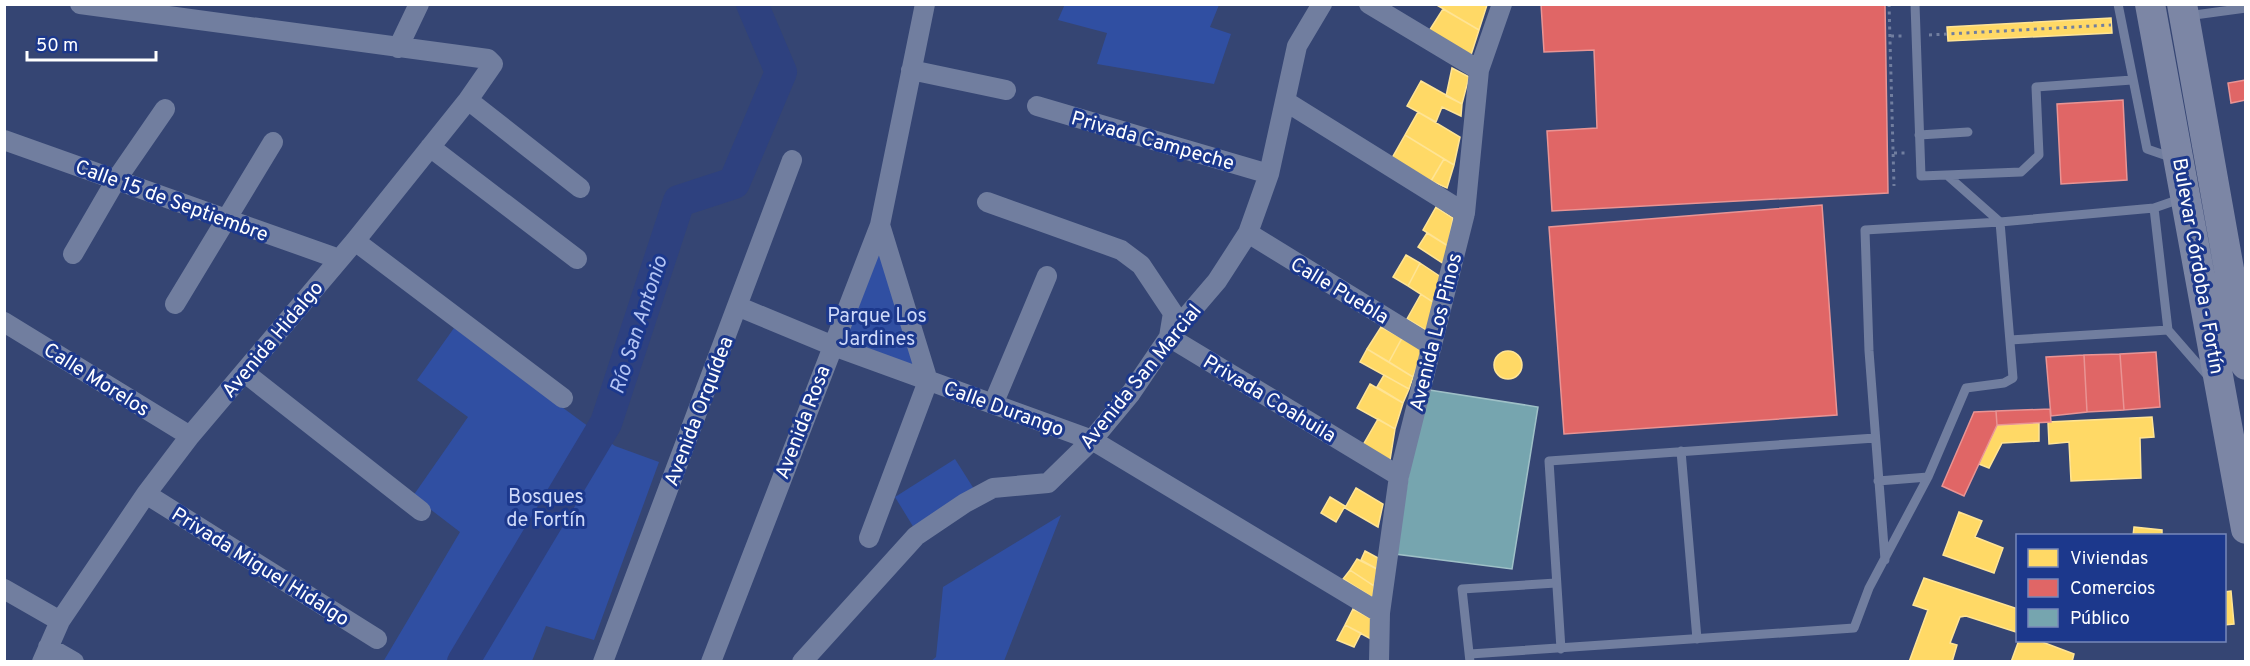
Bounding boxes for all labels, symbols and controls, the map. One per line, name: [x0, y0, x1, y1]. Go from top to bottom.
scale bar: [27, 24, 156, 62]
text: 50 m: [36, 35, 78, 58]
street label: Privada Campeche: [1068, 106, 1237, 178]
street label: Calle 15 de Septiembre: [71, 155, 271, 249]
street label: Bulevar Córdoba - Fortín: [2165, 156, 2229, 376]
street label: Avenida Los Pinos: [1405, 251, 1469, 414]
water label: Río San Antonio: [604, 252, 675, 398]
street label: Calle Puebla: [1285, 252, 1393, 331]
street label: Avenida Hidalgo: [217, 276, 330, 404]
street label: Avenida San Marcial: [1075, 299, 1208, 455]
park label: Parque Los Jardines: [827, 304, 927, 353]
street label: Avenida Orquídea: [659, 333, 740, 490]
street label: Calle Morelos: [38, 338, 154, 424]
street label: Privada Coahuila: [1198, 350, 1340, 450]
street label: Avenida Rosa: [770, 362, 837, 483]
street label: Calle Durango: [939, 376, 1067, 444]
park label: Bosques de Fortín: [506, 485, 586, 534]
street label: Privada Miguel Hidalgo: [166, 502, 354, 633]
legend: [2016, 534, 2226, 642]
text: Viviendas: [2070, 548, 2148, 571]
text: Comercios: [2070, 578, 2156, 601]
text: Público: [2070, 608, 2130, 631]

